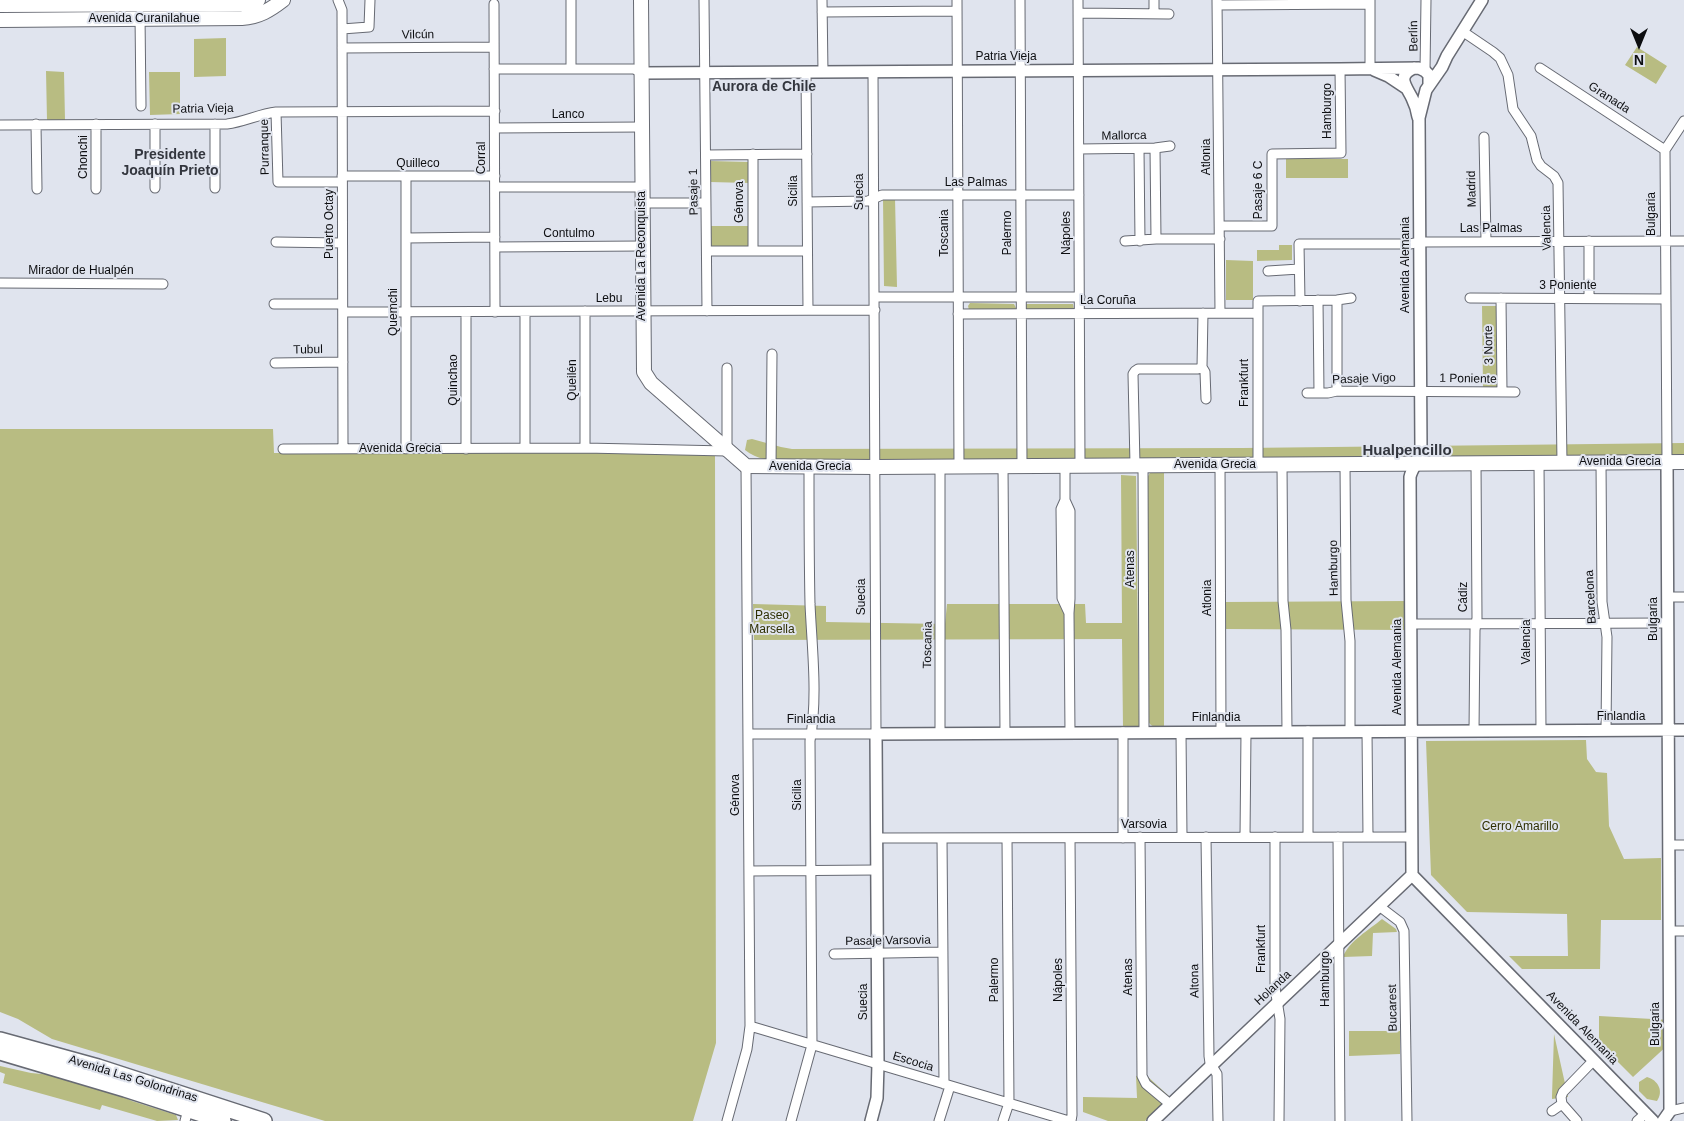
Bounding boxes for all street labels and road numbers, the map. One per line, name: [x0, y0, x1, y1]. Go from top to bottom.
street label: Avenida Curanilahue: [88, 12, 200, 26]
street label: Berlín: [1407, 20, 1421, 52]
street label: Vilcún: [402, 28, 434, 42]
street label: Patria Vieja: [975, 50, 1037, 64]
street label: Granada: [1585, 79, 1633, 117]
street label: Hamburgo: [1321, 83, 1335, 139]
street label: Patria Vieja: [172, 101, 234, 117]
street label: Lanco: [552, 108, 584, 122]
street label: Purranque: [257, 119, 273, 175]
street label: Mallorca: [1101, 128, 1147, 144]
street label: Chonchi: [77, 135, 91, 179]
street label: Atlonia: [1200, 139, 1214, 175]
street label: Corral: [475, 142, 489, 174]
street label: Quilleco: [396, 157, 440, 171]
street label: Pasaje 6 C: [1252, 161, 1266, 219]
street label: Pasaje 1: [686, 169, 702, 215]
street label: Madrid: [1464, 171, 1480, 207]
street label: Suecia: [853, 174, 867, 210]
street label: Sicilia: [787, 175, 801, 207]
street label: Las Palmas: [945, 176, 1007, 190]
street label: Génova: [733, 181, 747, 223]
street label: Puerto Octay: [323, 189, 337, 259]
street label: Avenida La Reconquista: [635, 191, 649, 321]
street label: Bulgaria: [1645, 192, 1659, 236]
street label: Valencia: [1539, 205, 1555, 251]
street label: Toscania: [938, 209, 952, 257]
street label: Palermo: [1001, 211, 1015, 255]
street label: Nápoles: [1060, 211, 1074, 255]
street label: Avenida Alemania: [1399, 217, 1413, 313]
street label: Las Palmas: [1460, 222, 1522, 236]
street label: Contulmo: [543, 227, 595, 241]
street label: Mirador de Hualpén: [28, 264, 134, 278]
street label: 3 Poniente: [1539, 279, 1597, 293]
street label: Quemchi: [387, 288, 401, 336]
street label: Lebu: [596, 292, 622, 306]
street label: La Coruña: [1080, 294, 1136, 308]
street label: 3 Norte: [1481, 325, 1497, 365]
street label: Tubul: [293, 343, 323, 357]
street label: Quinchao: [447, 354, 461, 406]
street label: Queilén: [566, 359, 580, 401]
street label: Frankfurt: [1238, 359, 1252, 407]
street label: Pasaje Vigo: [1332, 371, 1396, 387]
street label: 1 Poniente: [1439, 371, 1497, 387]
street label: Avenida Grecia: [359, 442, 441, 456]
street label: Avenida Grecia: [1579, 455, 1661, 469]
street label: Avenida Grecia: [1174, 458, 1256, 472]
street label: Avenida Grecia: [769, 460, 851, 474]
street label: Hamburgo: [1326, 540, 1342, 596]
street label: Atenas: [1124, 550, 1138, 588]
street label: Barcelona: [1582, 570, 1600, 624]
street label: Suecia: [855, 579, 869, 615]
street label: Atlonia: [1201, 580, 1215, 616]
street label: Cádiz: [1457, 582, 1471, 612]
street label: Bulgaria: [1647, 597, 1661, 641]
street label: Avenida Alemania: [1391, 619, 1405, 715]
street label: Valencia: [1520, 619, 1534, 665]
street label: Toscania: [920, 621, 936, 669]
street label: Finlandia: [1597, 710, 1645, 724]
street label: Finlandia: [1192, 711, 1240, 725]
street label: Finlandia: [787, 713, 835, 727]
street label: Génova: [729, 774, 743, 816]
street label: Sicilia: [791, 779, 805, 811]
street label: Varsovia: [1121, 818, 1167, 832]
street label: Frankfurt: [1255, 925, 1269, 973]
street label: Pasaje Varsovia: [845, 933, 931, 949]
street label: Hamburgo: [1319, 951, 1333, 1007]
street label: Palermo: [988, 958, 1002, 1002]
street label: Nápoles: [1052, 958, 1066, 1002]
street label: Atenas: [1122, 958, 1136, 996]
street label: Altona: [1188, 964, 1202, 998]
street label: Holanda: [1252, 967, 1294, 1009]
street label: Suecia: [857, 984, 871, 1020]
street label: Bucarest: [1385, 984, 1401, 1032]
street label: Avenida Alemania: [1543, 988, 1621, 1068]
street label: Bulgaria: [1649, 1002, 1663, 1046]
street label: Escocia: [891, 1049, 935, 1075]
street label: Avenida Las Golondrinas: [67, 1053, 199, 1105]

